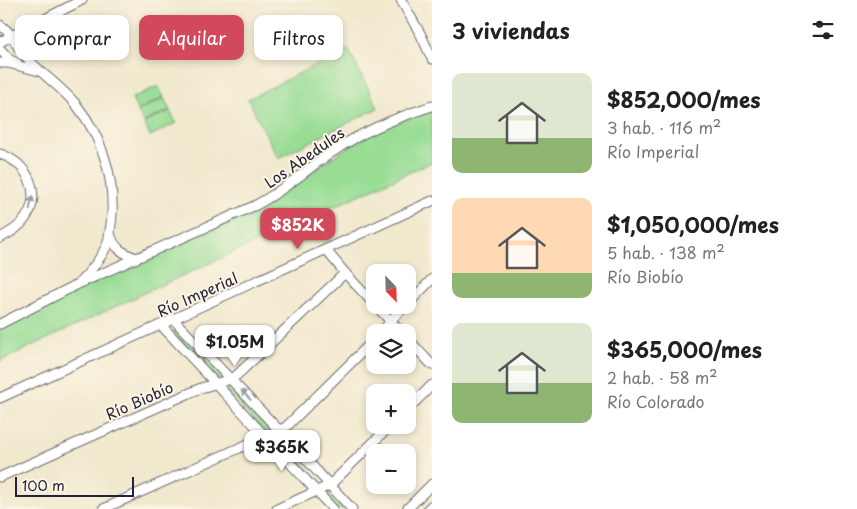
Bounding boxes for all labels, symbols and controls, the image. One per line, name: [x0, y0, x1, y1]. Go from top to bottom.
text: 3 viviendas: [452, 14, 570, 46]
chip: Comprar: [15, 15, 129, 60]
chip: Alquilar: [139, 15, 244, 60]
chip: Filtros: [254, 15, 343, 60]
icon: filters: [809, 16, 837, 44]
text: $852,000/mes: [607, 83, 761, 115]
icon: home: [492, 93, 552, 153]
text: 3 hab. · 116 m²: [607, 115, 721, 139]
street label: Los Abedules: [259, 121, 349, 193]
text: Río Imperial: [607, 139, 699, 163]
one-way arrow: [27, 196, 35, 211]
pin: $852K: [263, 208, 333, 250]
text: $1,050,000/mes: [607, 208, 779, 240]
text: $852K: [271, 212, 325, 236]
icon: home: [492, 218, 552, 278]
text: 5 hab. · 138 m²: [607, 240, 725, 264]
north arrow: [366, 264, 416, 314]
map controls: [366, 264, 416, 494]
text: Río Biobío: [607, 264, 684, 288]
street label: Río Imperial: [153, 266, 241, 322]
pin: $1.05M: [194, 324, 276, 367]
button: layers: [366, 324, 416, 374]
text: $1.05M: [206, 329, 264, 353]
text: $365,000/mes: [607, 333, 762, 365]
icon: home: [492, 343, 552, 403]
text: 2 hab. · 58 m²: [607, 365, 718, 389]
street label: Río Biobío: [101, 375, 177, 425]
button: +: [366, 384, 416, 434]
one-way arrow: [240, 389, 252, 401]
text: Río Colorado: [607, 389, 704, 413]
pin: $365K: [247, 430, 317, 472]
text: $365K: [255, 434, 309, 458]
button: −: [366, 444, 416, 494]
scale bar: [15, 474, 134, 497]
text: 100 m: [22, 475, 65, 496]

